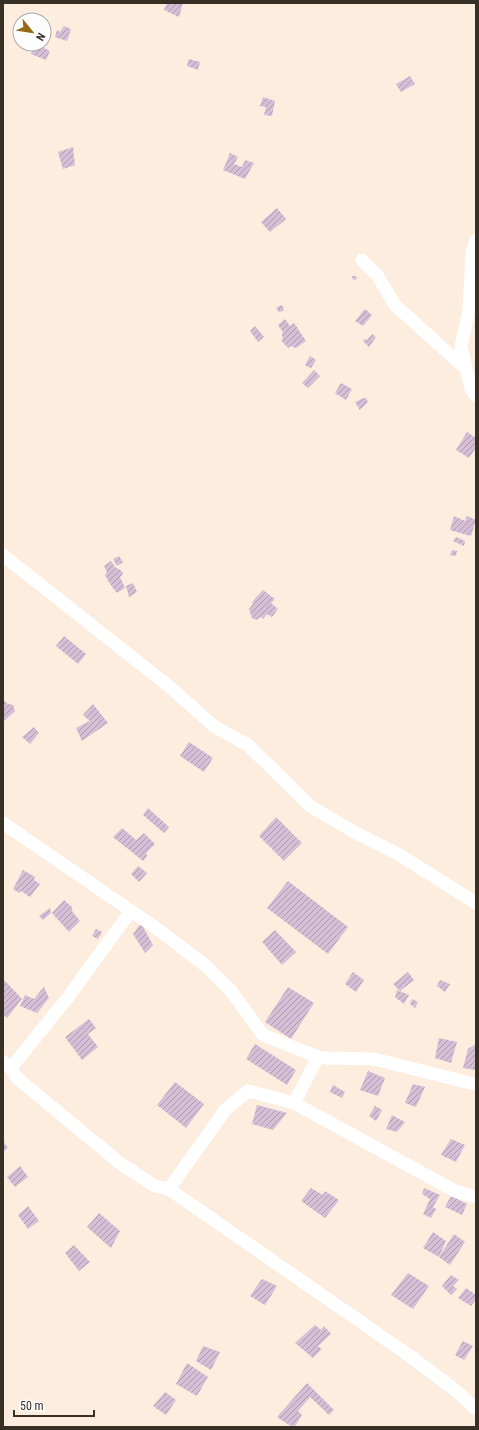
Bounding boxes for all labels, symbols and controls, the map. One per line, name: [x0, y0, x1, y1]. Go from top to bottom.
north arrow: [12, 12, 52, 52]
text: N: [33, 31, 48, 43]
scale bar: [14, 1392, 94, 1418]
text: 50 m: [20, 1399, 44, 1413]

